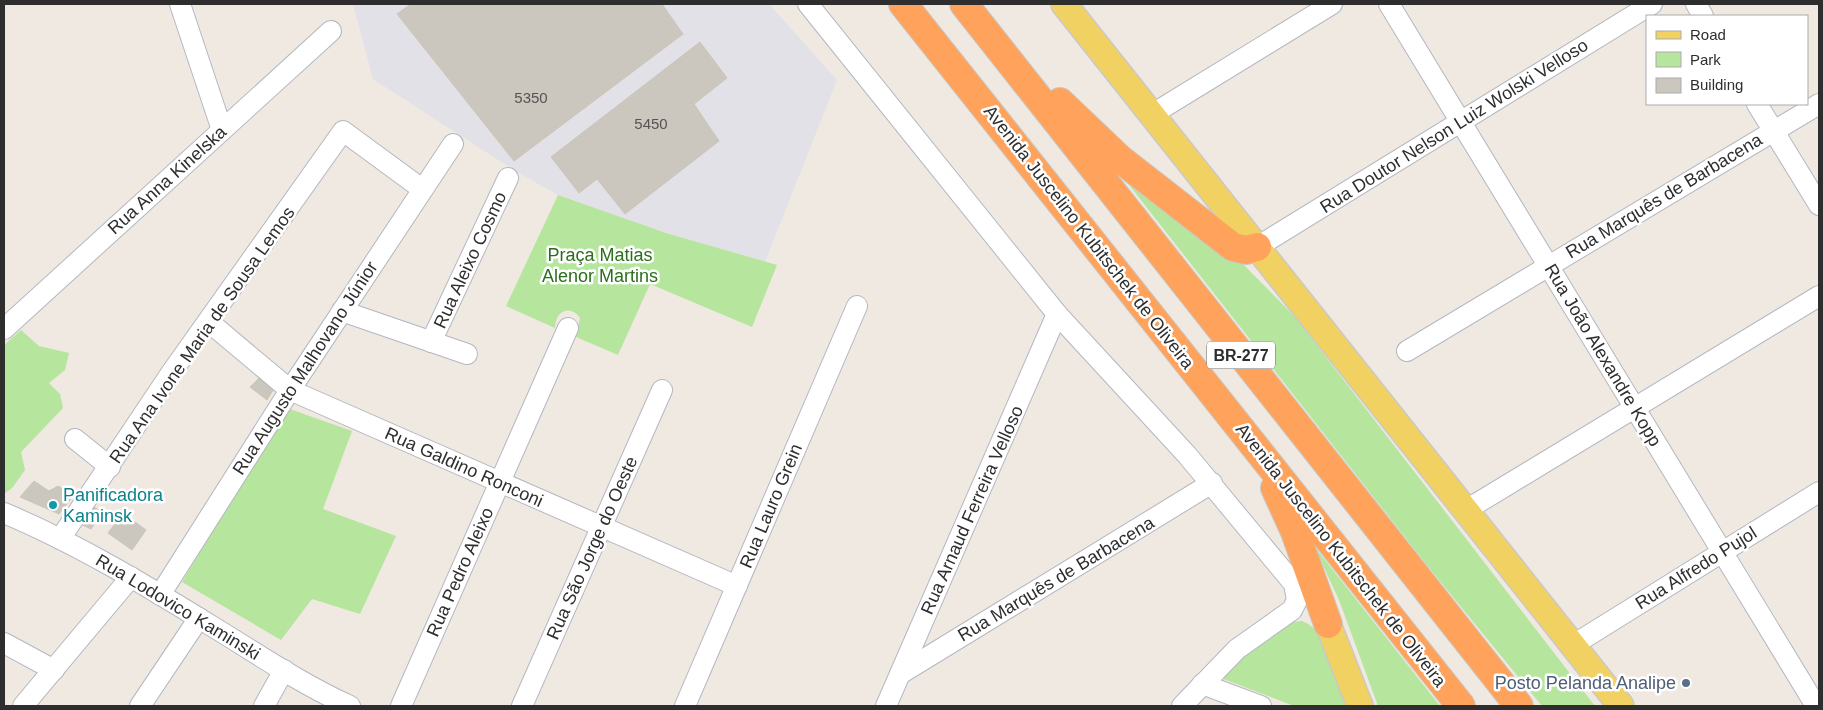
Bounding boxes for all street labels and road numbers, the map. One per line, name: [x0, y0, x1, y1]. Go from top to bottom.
street label: Rua Doutor Nelson Luiz Wolski Velloso: [1316, 35, 1592, 217]
street label: Avenida Juscelino Kubitschek de Oliveira: [980, 101, 1199, 374]
street label: Rua Anna Kinelska: [104, 121, 231, 238]
street label: Rua Marquês de Barbacena: [1562, 129, 1766, 263]
street label: Rua Aleixo Cosmo: [430, 189, 510, 331]
street label: Rua Ana Ivone Maria de Sousa Lemos: [105, 203, 299, 467]
street label: Rua Augusto Malhovano Júnior: [228, 258, 382, 478]
street label: Rua João Alexandre Kopp: [1541, 260, 1665, 450]
road number: BR-277: [1207, 342, 1275, 368]
street label: Rua Arnaud Ferreira Velloso: [917, 403, 1027, 617]
street label: Avenida Juscelino Kubitschek de Oliveira: [1232, 419, 1451, 692]
street label: Rua Galdino Ronconi: [382, 423, 546, 511]
street label: Rua Lauro Grein: [736, 441, 806, 571]
street label: Rua São Jorge do Oeste: [543, 453, 641, 643]
street label: Rua Pedro Aleixo: [423, 504, 497, 640]
street label: Rua Marquês de Barbacena: [954, 512, 1158, 646]
street label: Rua Alfredo Pujol: [1632, 523, 1760, 613]
street label: Rua Lodovico Kaminski: [92, 550, 264, 664]

